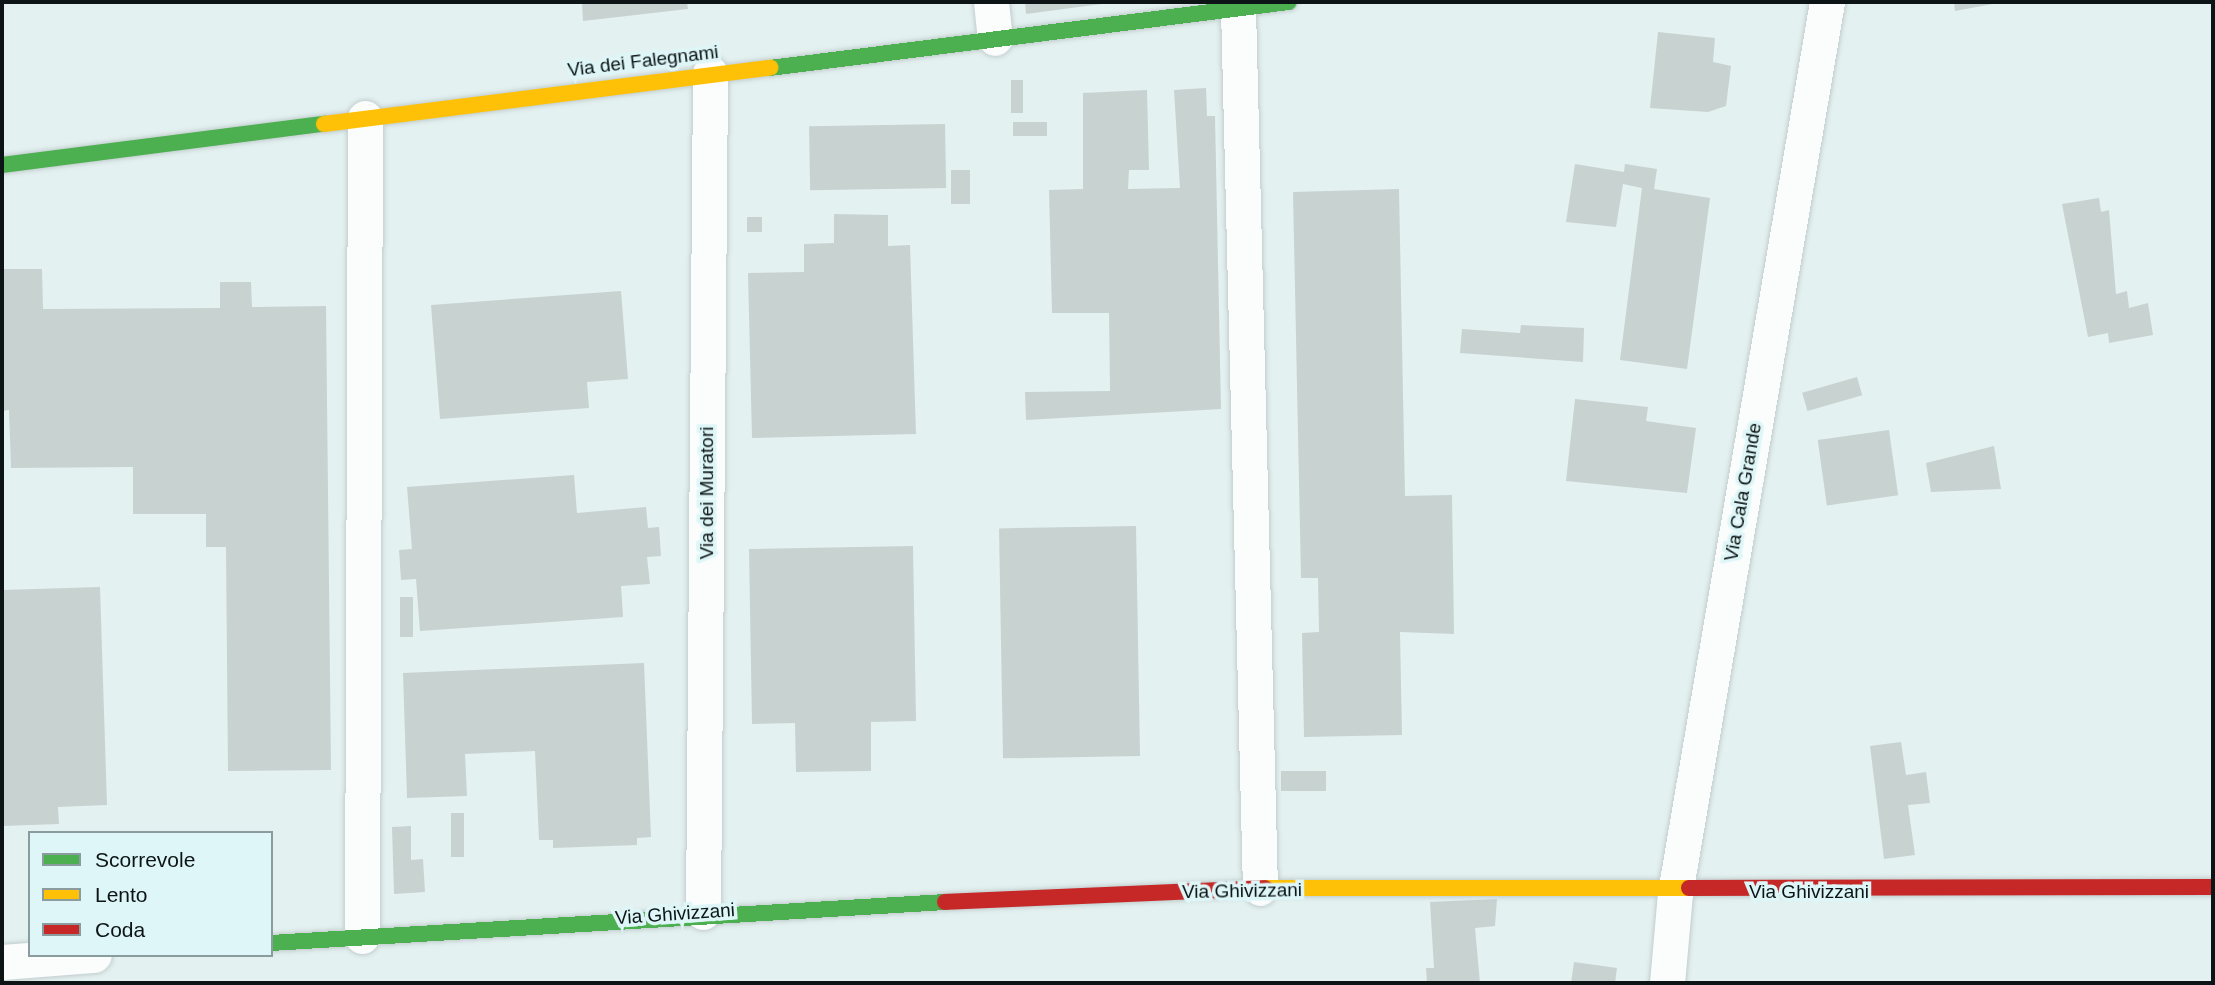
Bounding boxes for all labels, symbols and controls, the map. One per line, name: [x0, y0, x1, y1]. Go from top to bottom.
street label: Via dei Falegnami: [566, 40, 720, 82]
street label: Via Cala Grande: [1720, 421, 1766, 563]
street label: Via dei Muratori: [696, 427, 718, 559]
legend: [28, 831, 273, 957]
text: Scorrevole: [95, 848, 195, 871]
street label: Via Ghivizzani: [1182, 879, 1302, 903]
street label: Via Ghivizzani: [1749, 881, 1869, 903]
text: Lento: [95, 883, 148, 906]
street label: Via Ghivizzani: [614, 898, 736, 930]
text: Coda: [95, 918, 145, 941]

